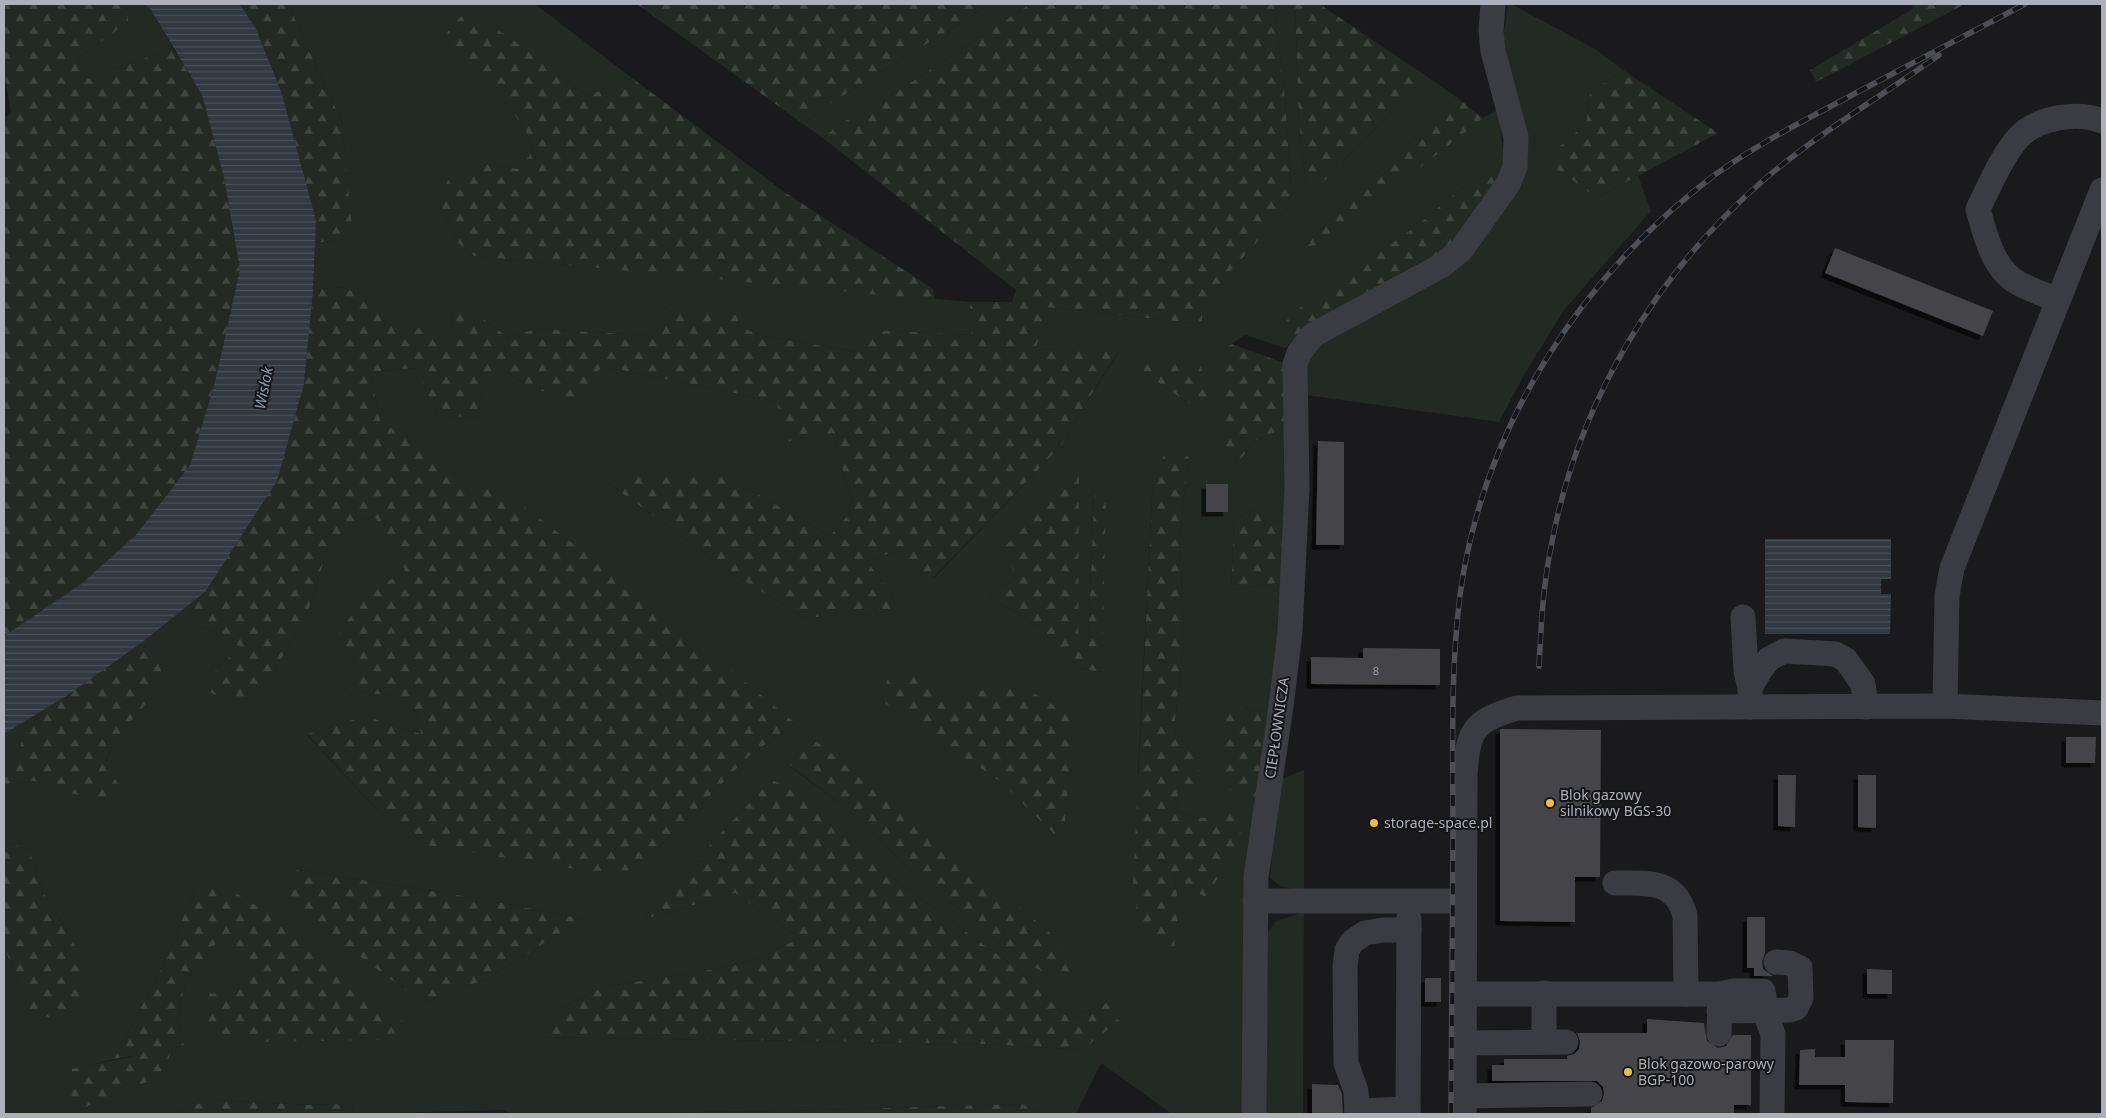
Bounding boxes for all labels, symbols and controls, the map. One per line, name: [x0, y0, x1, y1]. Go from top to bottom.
water label: Wisłok: [249, 364, 277, 411]
house number: 8: [1373, 663, 1379, 678]
street label: CIEPŁOWNICZA: [1260, 676, 1293, 780]
place label: Blok gazowy silnikowy BGS-30: [1560, 785, 1671, 820]
marker: Blok gazowy silnikowy BGS-30: [1544, 797, 1556, 809]
place label: storage-space.pl: [1384, 813, 1492, 832]
marker: storage-space.pl: [1368, 817, 1380, 829]
place label: Blok gazowo-parowy BGP-100: [1638, 1054, 1775, 1089]
marker: Blok gazowo-parowy BGP-100: [1622, 1066, 1634, 1078]

